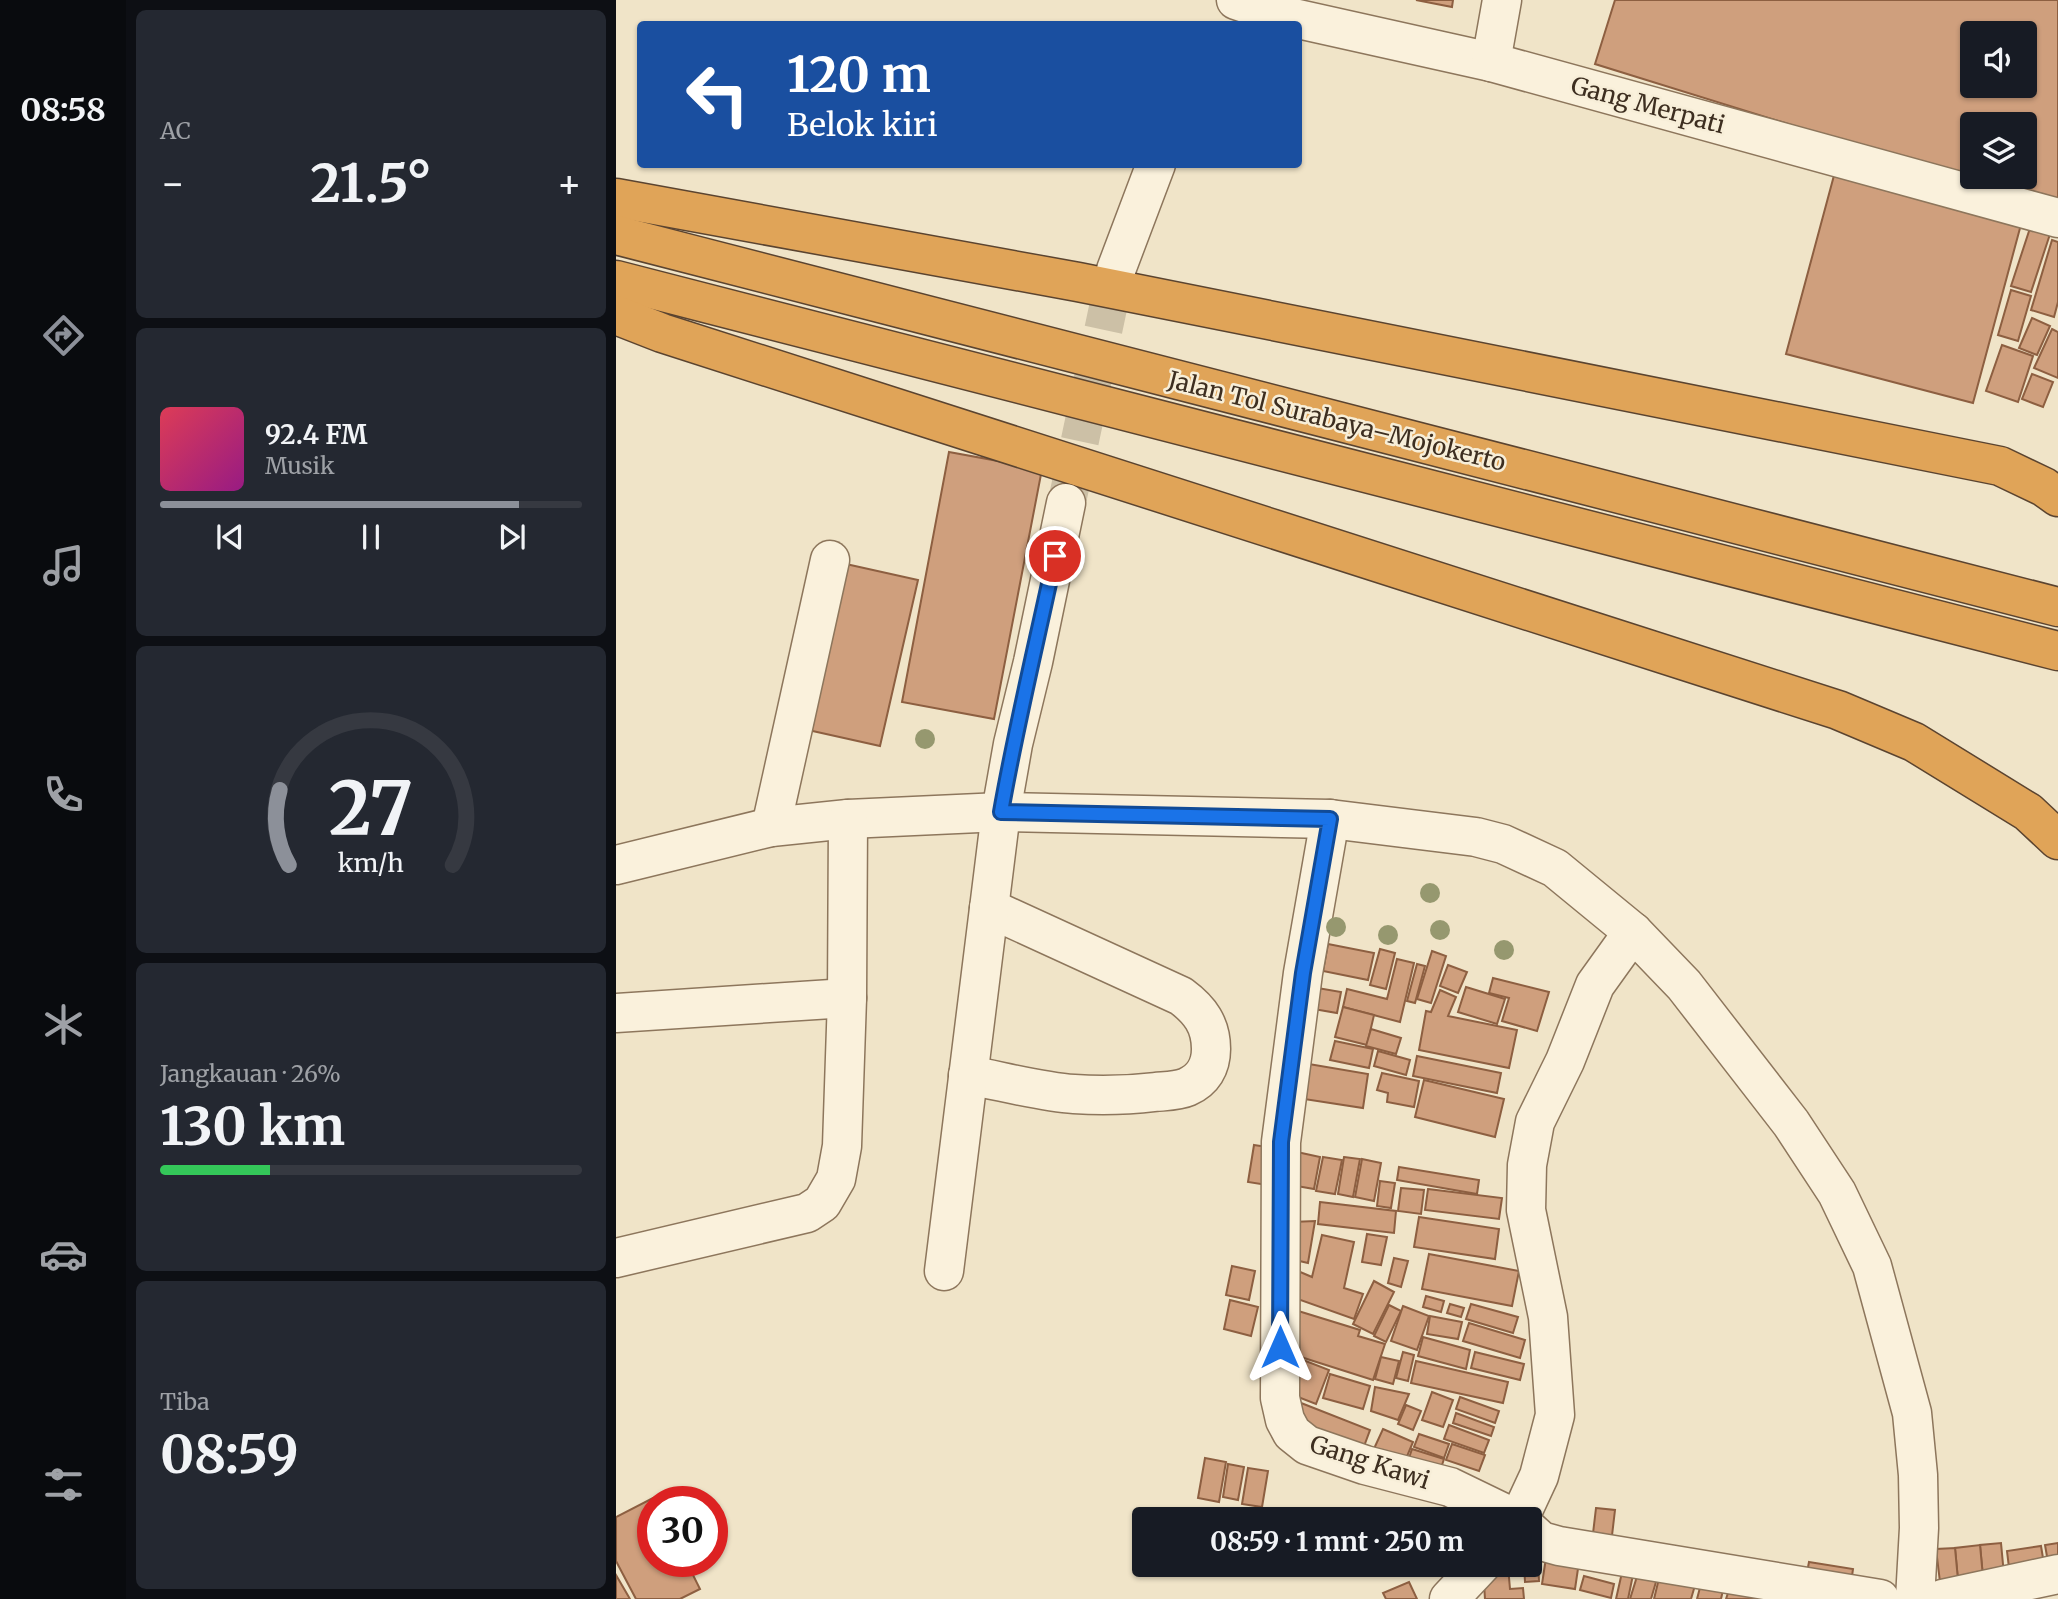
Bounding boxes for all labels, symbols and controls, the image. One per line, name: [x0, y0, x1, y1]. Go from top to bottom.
map controls: [1960, 21, 2037, 189]
button: sound: [1960, 21, 2037, 98]
text: 120 m: [787, 44, 931, 105]
icon: left: [672, 49, 763, 140]
street label: Gang Merpati: [1568, 70, 1729, 140]
text: 08:58: [20, 90, 106, 130]
text: Belok kiri: [787, 105, 938, 145]
button: layers: [1960, 112, 2037, 189]
text: AC: [160, 116, 191, 145]
text: 21.5°: [310, 151, 432, 216]
text: −: [160, 160, 185, 207]
text: +: [557, 160, 582, 207]
icon: directions: [39, 311, 88, 360]
street label: Jalan Tol Surabaya–Mojokerto: [1164, 364, 1509, 478]
text: 92.4 FM: [265, 418, 368, 451]
text: Musik: [265, 451, 335, 480]
icon: previous: [211, 518, 249, 556]
icon: pause: [352, 518, 390, 556]
icon: next: [493, 518, 531, 556]
pin: [1025, 526, 1085, 586]
icon: arrive: [1036, 537, 1074, 575]
icon: music: [39, 541, 88, 590]
text: 27: [329, 764, 413, 856]
icon: phone: [39, 770, 88, 819]
text: km/h: [338, 847, 404, 879]
icon: climate: [39, 1000, 88, 1049]
text: Jangkauan · 26%: [160, 1059, 341, 1088]
text: 130 km: [160, 1094, 345, 1159]
icon: car: [39, 1230, 88, 1279]
position arrow: [1243, 1310, 1317, 1384]
text: Tiba: [160, 1387, 210, 1416]
text: 08:59: [160, 1422, 299, 1487]
street label: Gang Kawi: [1306, 1428, 1434, 1496]
icon: filters: [39, 1460, 88, 1509]
speed limit sign: 30: [637, 1486, 728, 1577]
text: 08:59 · 1 mnt · 250 m: [1210, 1525, 1464, 1558]

